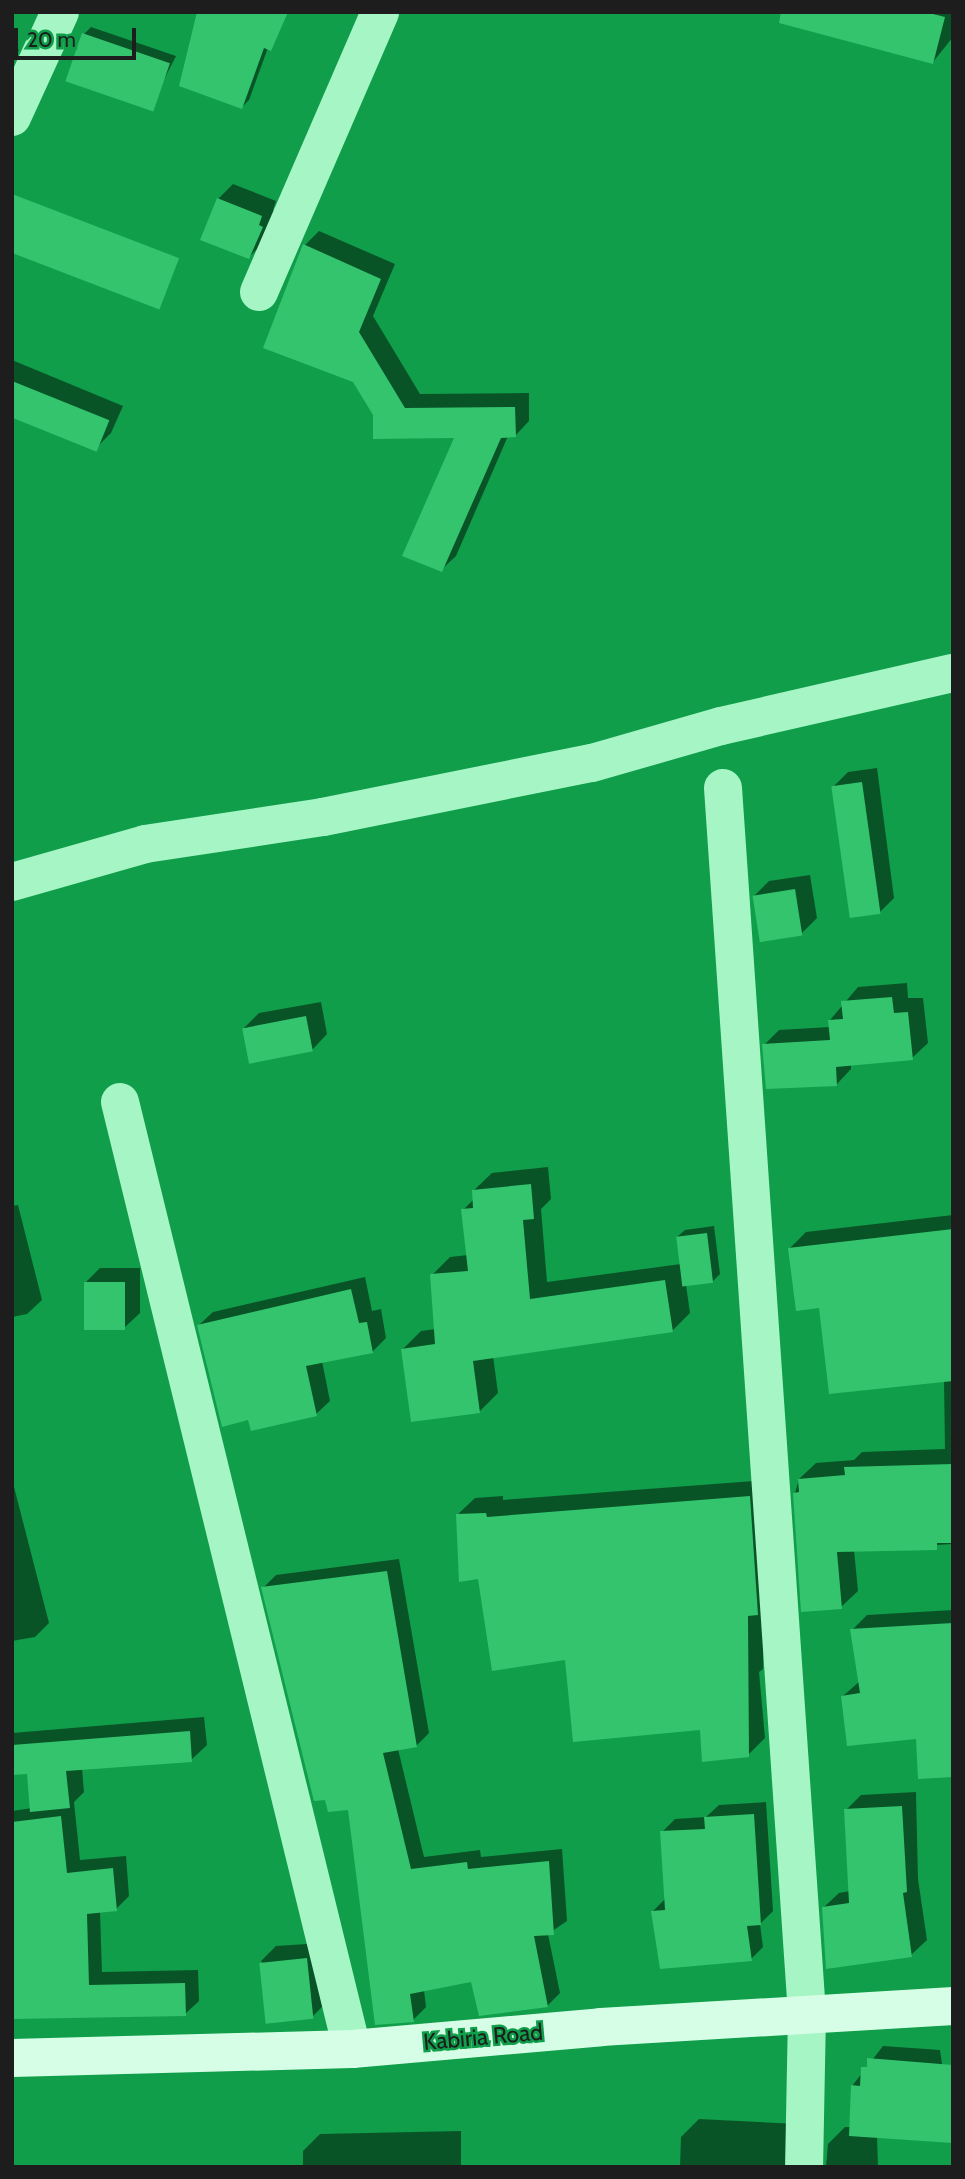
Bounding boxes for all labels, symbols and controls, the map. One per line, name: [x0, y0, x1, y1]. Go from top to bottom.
scale bar: [18, 14, 140, 58]
text: 20 m: [27, 27, 76, 52]
street label: Kabiria Road: [422, 2018, 544, 2056]

